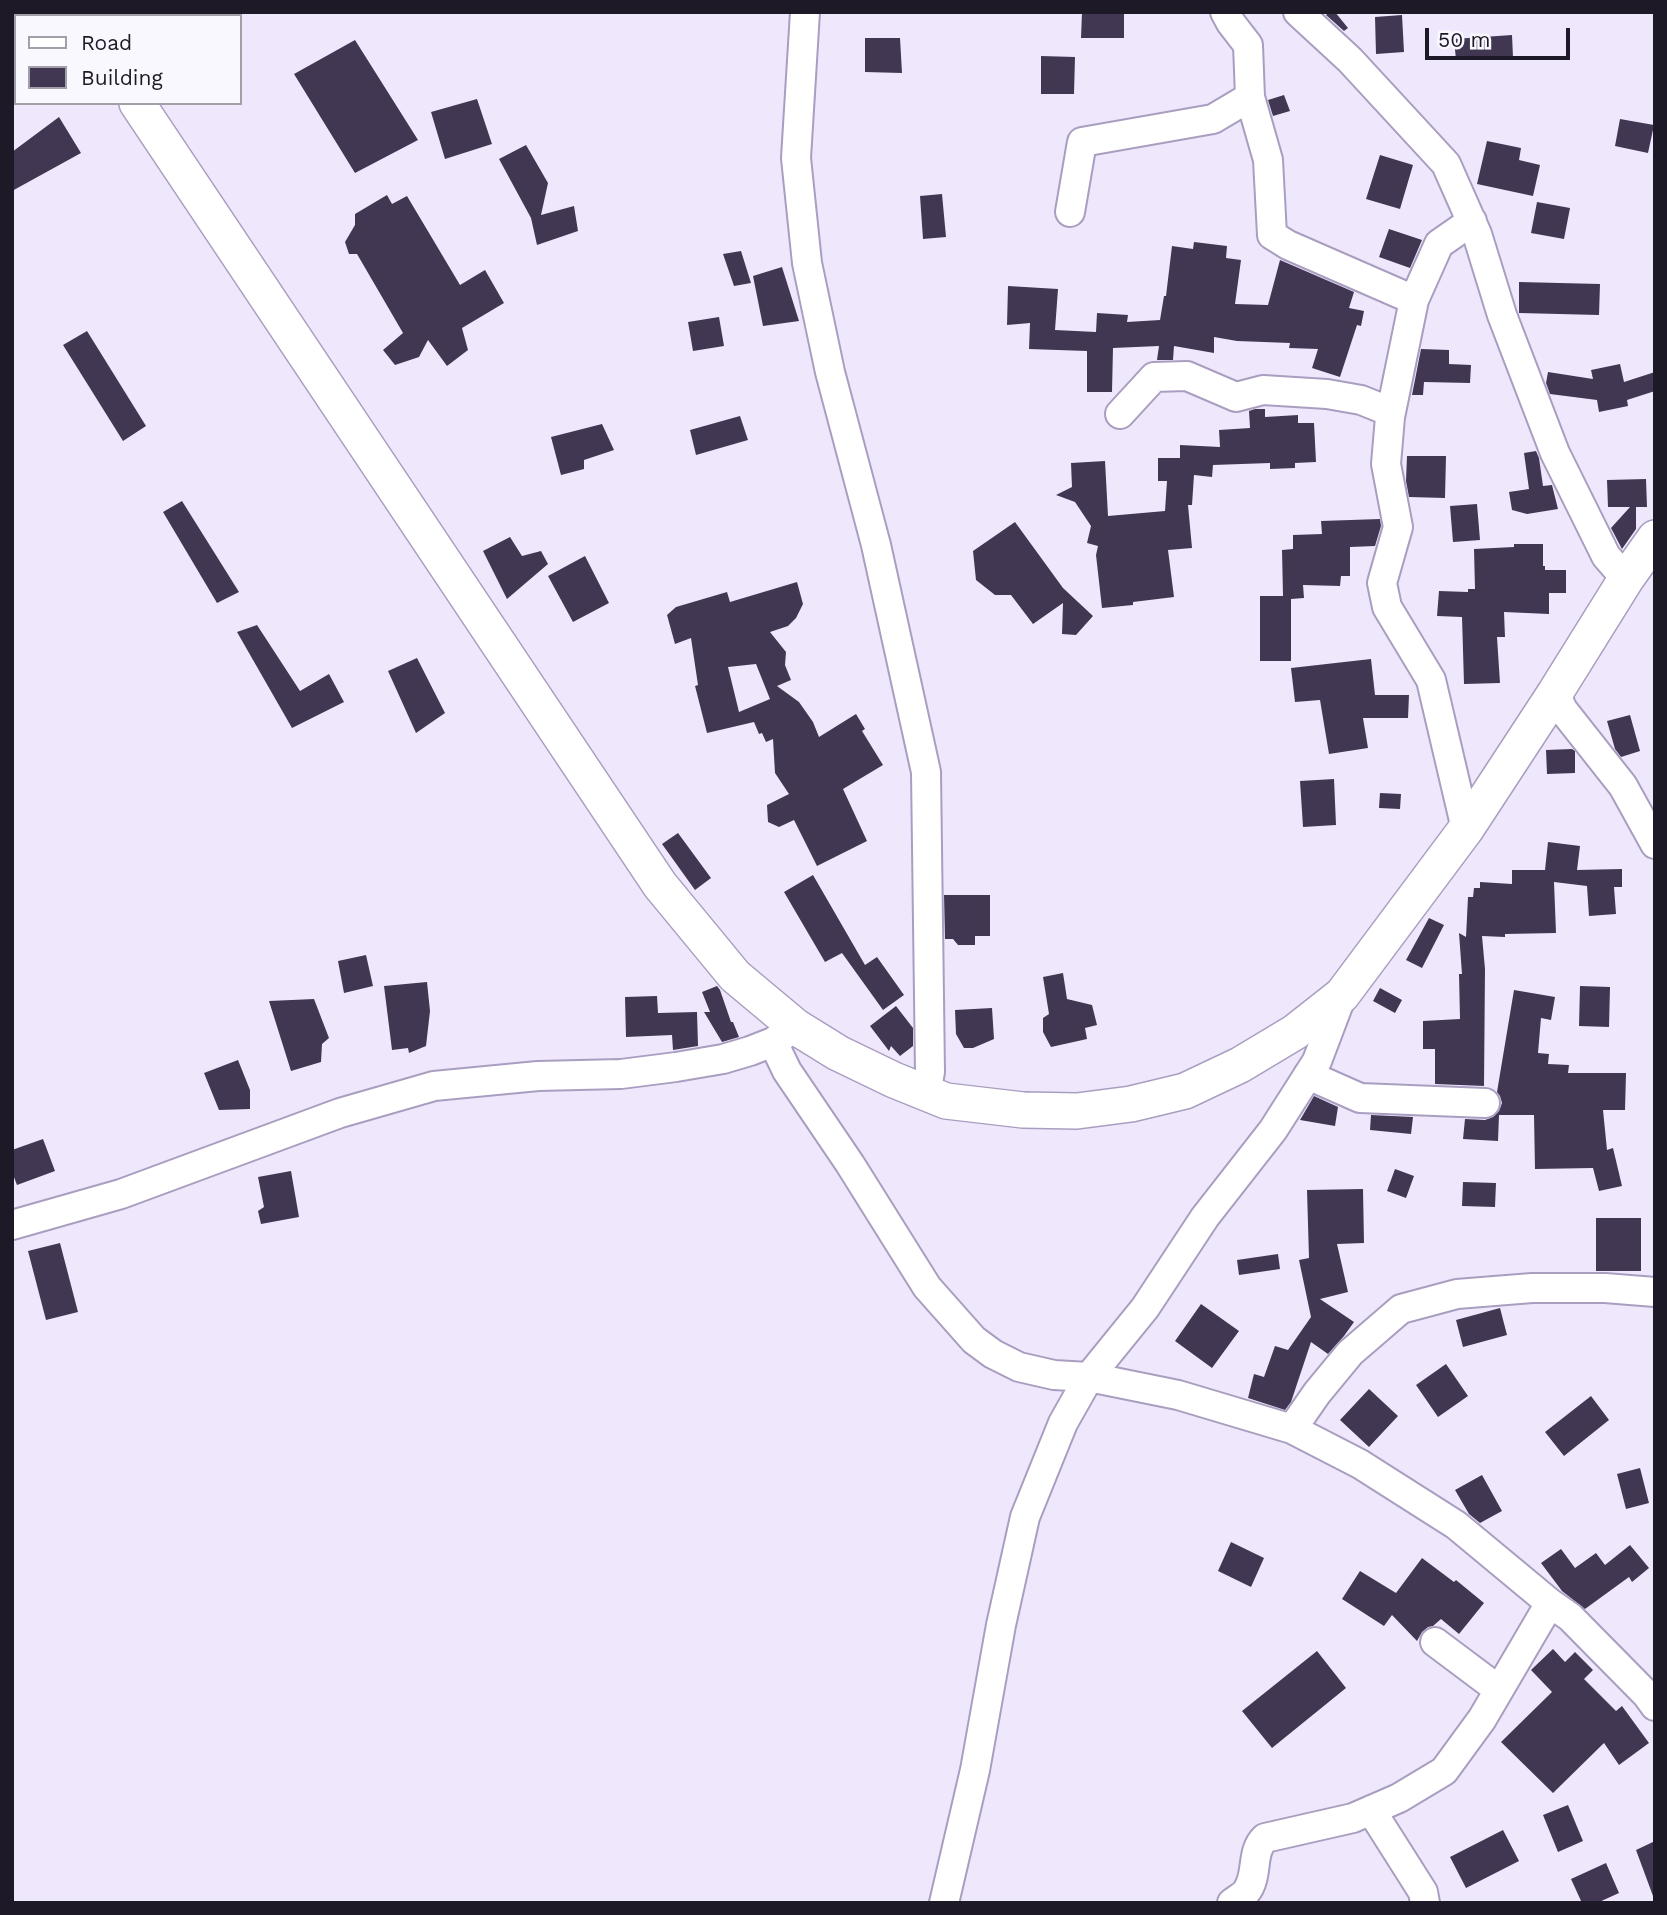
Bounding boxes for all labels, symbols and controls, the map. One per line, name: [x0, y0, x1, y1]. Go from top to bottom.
legend: [14, 14, 242, 105]
scale bar: [1429, 14, 1574, 58]
text: 50 m: [1438, 27, 1490, 52]
text: Road: [81, 30, 132, 55]
text: Building: [81, 65, 163, 90]

